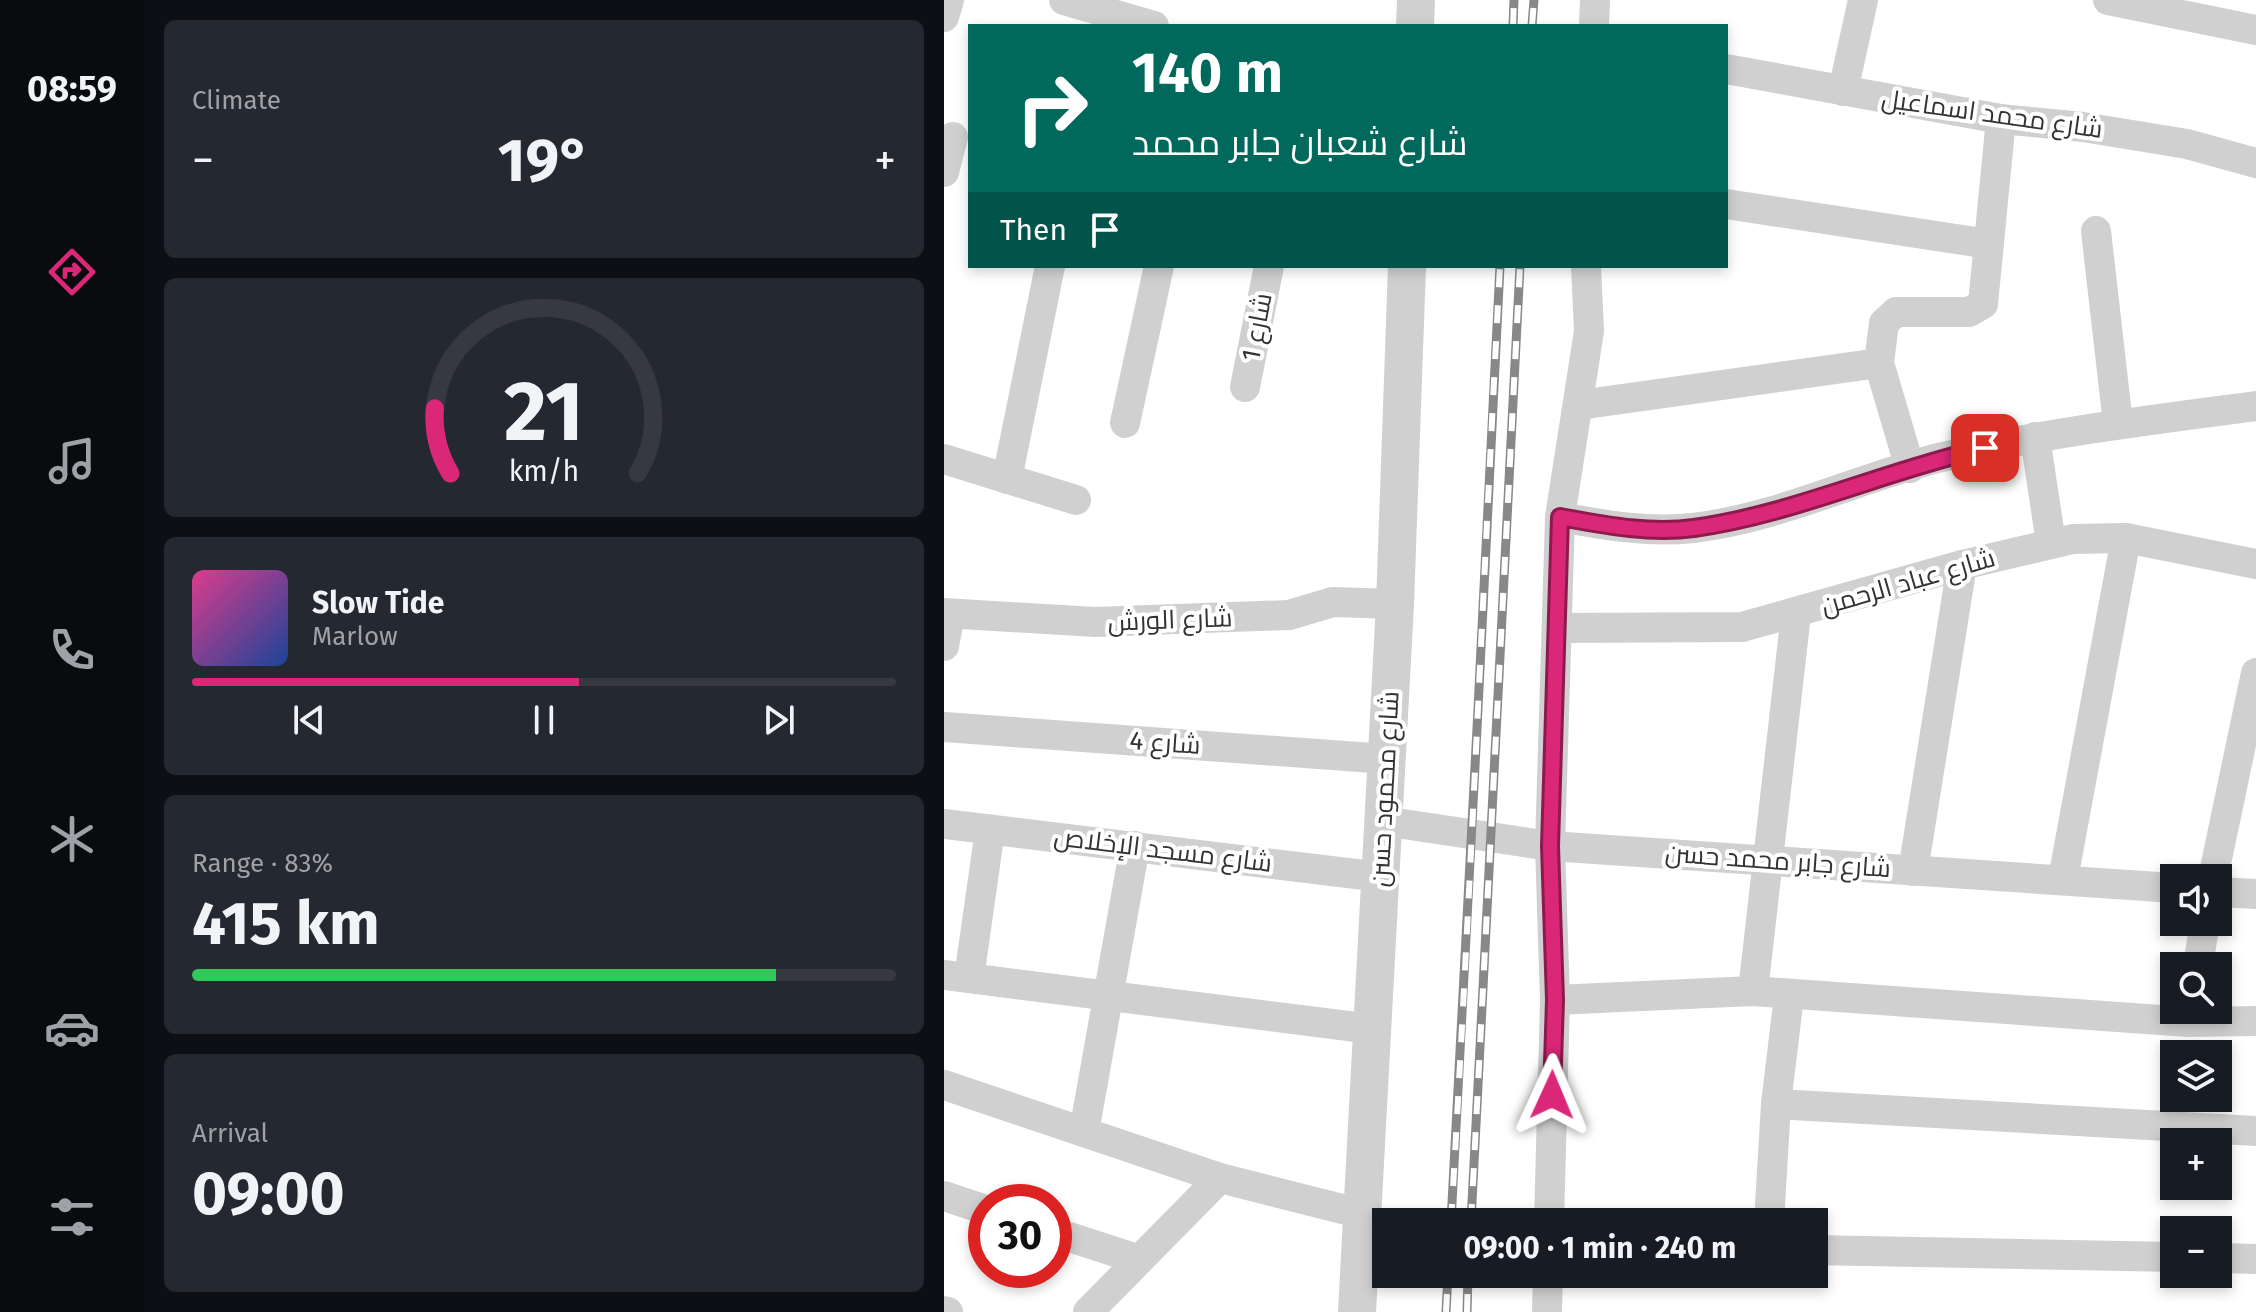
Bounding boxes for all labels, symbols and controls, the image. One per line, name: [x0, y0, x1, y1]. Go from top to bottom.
text: 140 m: [1132, 40, 1283, 107]
icon: right: [1000, 56, 1104, 160]
text: 08:59: [27, 67, 117, 111]
street label: شارع محمد اسماعيل: [1879, 83, 2105, 146]
text: Climate: [192, 85, 281, 116]
text: شارع شعبان جابر محمد: [1132, 121, 1468, 165]
text: 19°: [498, 125, 590, 197]
text: −: [192, 134, 214, 187]
text: +: [874, 134, 896, 187]
icon: arrive: [1083, 208, 1127, 252]
text: Then: [1000, 212, 1067, 248]
icon: directions: [44, 244, 100, 300]
street label: شارع 1: [1235, 290, 1280, 364]
text: 21: [504, 361, 584, 461]
pin: [1951, 414, 2019, 482]
icon: arrive: [1963, 426, 2007, 470]
icon: music: [44, 433, 100, 489]
text: km/h: [509, 454, 579, 489]
street label: شارع عباد الرحمن: [1817, 542, 1999, 623]
text: Slow Tide: [312, 585, 444, 621]
street label: شارع الورش: [1107, 602, 1233, 639]
text: Marlow: [312, 621, 398, 652]
icon: phone: [44, 622, 100, 678]
street label: شارع محمود حسن: [1364, 690, 1407, 888]
icon: previous: [287, 698, 331, 742]
icon: pause: [522, 698, 566, 742]
icon: next: [757, 698, 801, 742]
street label: شارع 4: [1128, 725, 1202, 762]
icon: climate: [44, 811, 100, 867]
street label: شارع مسجد الإخلاص: [1052, 821, 1274, 880]
street label: شارع جابر محمد حسن: [1664, 838, 1892, 885]
text: Range · 83%: [192, 848, 333, 879]
map controls: [2160, 864, 2232, 1288]
button: sound: [2160, 864, 2232, 936]
text: 415 km: [192, 888, 380, 960]
button: search: [2160, 952, 2232, 1024]
icon: car: [44, 1000, 100, 1056]
button: layers: [2160, 1040, 2232, 1112]
position arrow: [1510, 1053, 1594, 1137]
text: Arrival: [192, 1118, 268, 1149]
button: +: [2160, 1128, 2232, 1200]
text: 09:00: [192, 1158, 345, 1230]
speed limit sign: 30: [968, 1184, 1072, 1288]
icon: filters: [44, 1189, 100, 1245]
button: −: [2160, 1216, 2232, 1288]
text: 09:00 · 1 min · 240 m: [1464, 1230, 1736, 1266]

